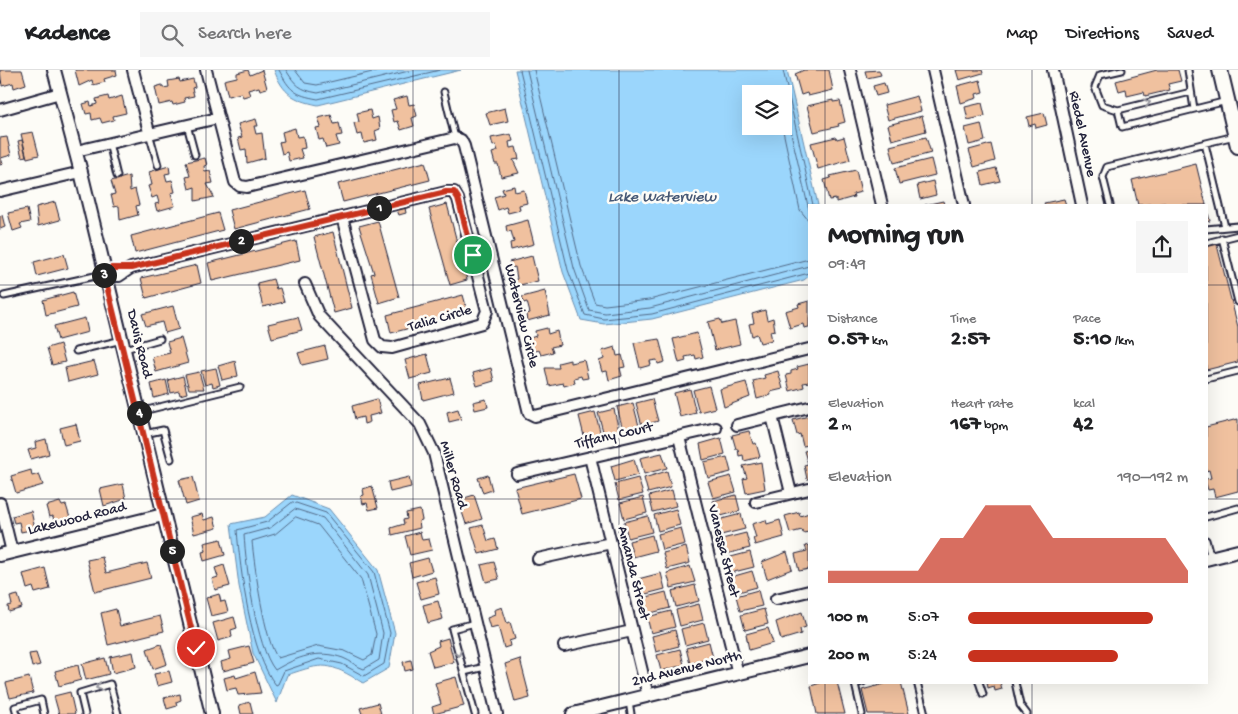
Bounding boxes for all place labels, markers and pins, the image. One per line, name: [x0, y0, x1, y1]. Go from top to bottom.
pin: 1: [366, 196, 392, 220]
pin: 2: [228, 228, 254, 254]
pin: [452, 234, 494, 276]
pin: 3: [92, 262, 116, 288]
pin: 4: [126, 400, 152, 426]
pin: 5: [160, 538, 184, 564]
pin: [175, 627, 217, 669]

